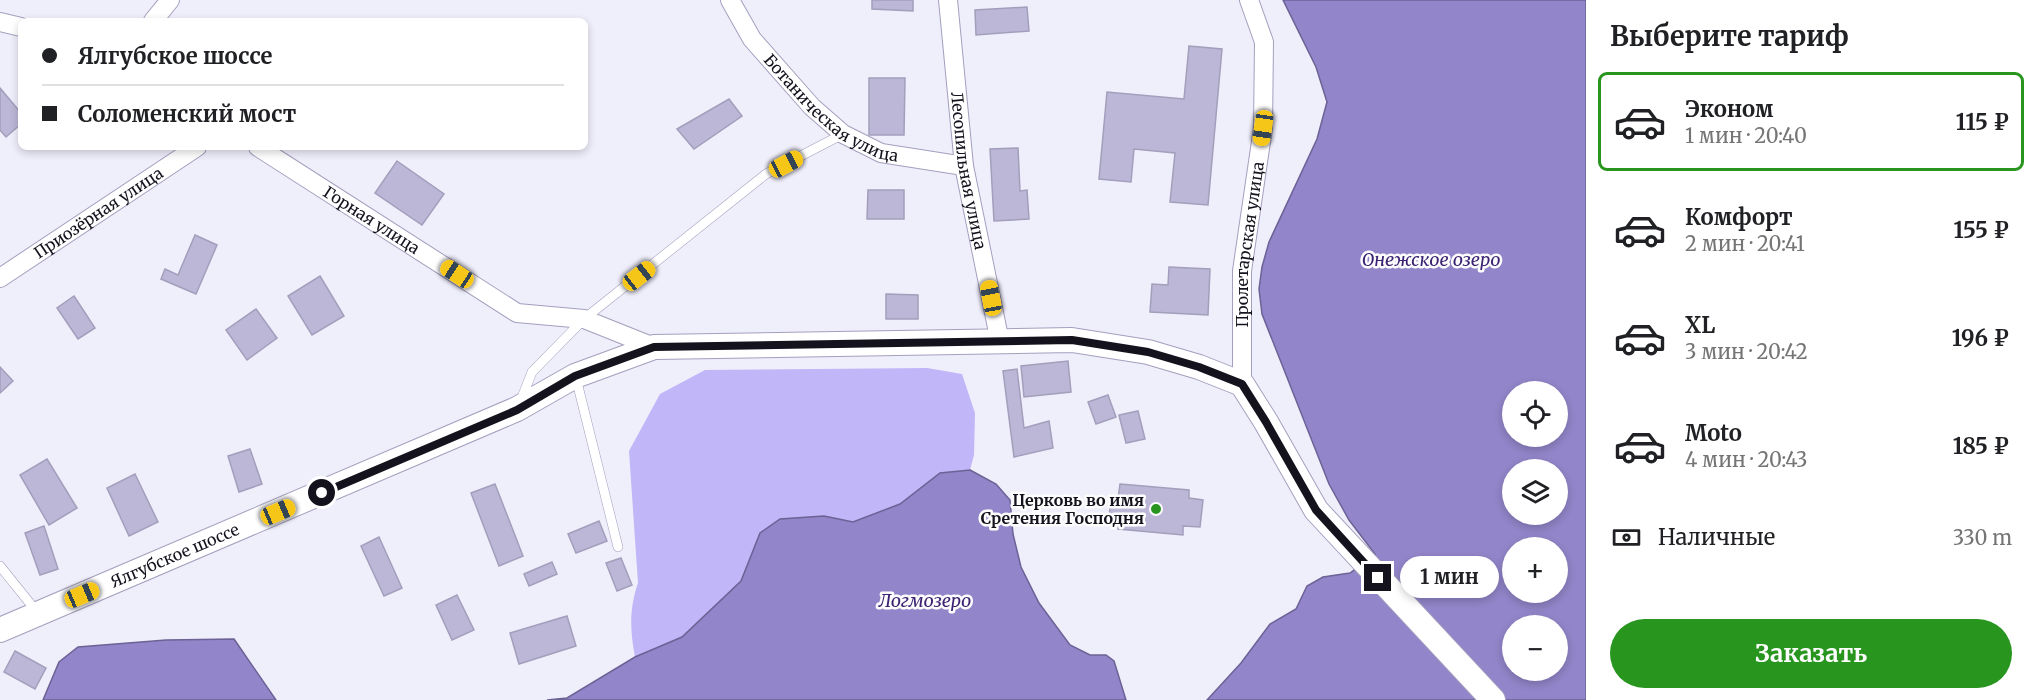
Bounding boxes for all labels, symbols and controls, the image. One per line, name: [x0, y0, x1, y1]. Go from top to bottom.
text: Выберите тариф: [1610, 19, 1849, 53]
text: Ялгубское шоссе: [78, 42, 272, 70]
street label: Ботаническая улица: [760, 50, 900, 166]
street label: Лесопильная улица: [947, 91, 991, 252]
icon: car: [1613, 95, 1667, 149]
text: Эконом: [1685, 95, 1773, 123]
text: Соломенский мост: [78, 100, 296, 128]
text: 115 ₽: [1956, 108, 2009, 136]
car: [1252, 109, 1274, 147]
text: 1 мин · 20:40: [1685, 123, 1807, 148]
car: [766, 148, 806, 180]
street label: Пролетарская улица: [1232, 160, 1268, 328]
street label: Приозёрная улица: [30, 162, 167, 263]
street label: Горная улица: [320, 182, 424, 258]
icon: car: [1613, 203, 1667, 257]
text: Комфорт: [1685, 203, 1793, 231]
text: 155 ₽: [1953, 216, 2009, 244]
text: 2 мин · 20:41: [1685, 231, 1805, 256]
water label: Онежское озеро: [1362, 248, 1500, 271]
car: [437, 257, 477, 291]
car: [619, 258, 659, 294]
car: [979, 279, 1003, 317]
icon: car: [1613, 311, 1667, 365]
text: XL: [1685, 311, 1715, 339]
text: 196 ₽: [1952, 324, 2009, 352]
text: 3 мин · 20:42: [1685, 339, 1808, 364]
map controls: [1502, 381, 1568, 681]
button: locate: [1502, 381, 1568, 447]
icon: car: [1613, 419, 1667, 473]
text: Moto: [1685, 419, 1742, 447]
text: 185 ₽: [1953, 432, 2009, 460]
text: 4 мин · 20:43: [1685, 447, 1807, 472]
button: layers: [1502, 459, 1568, 525]
route start: [308, 479, 335, 506]
place label: Церковь во имя Сретения Господня: [981, 490, 1144, 528]
car: [258, 497, 298, 527]
marker: Церковь во имя Сретения Господня: [1149, 502, 1163, 516]
street label: Ялгубское шоссе: [107, 519, 242, 592]
icon: cash: [1610, 521, 1643, 554]
text: Наличные: [1658, 523, 1775, 551]
text: 330 m: [1953, 525, 2012, 550]
button: +: [1502, 537, 1568, 603]
callout: 1 мин: [1399, 557, 1498, 599]
route end: [1364, 564, 1391, 591]
text: 1 мин: [1420, 564, 1479, 589]
car: [62, 580, 102, 610]
water label: Логмозеро: [878, 589, 971, 612]
button: −: [1502, 615, 1568, 681]
button: Заказать: [1610, 619, 2012, 688]

